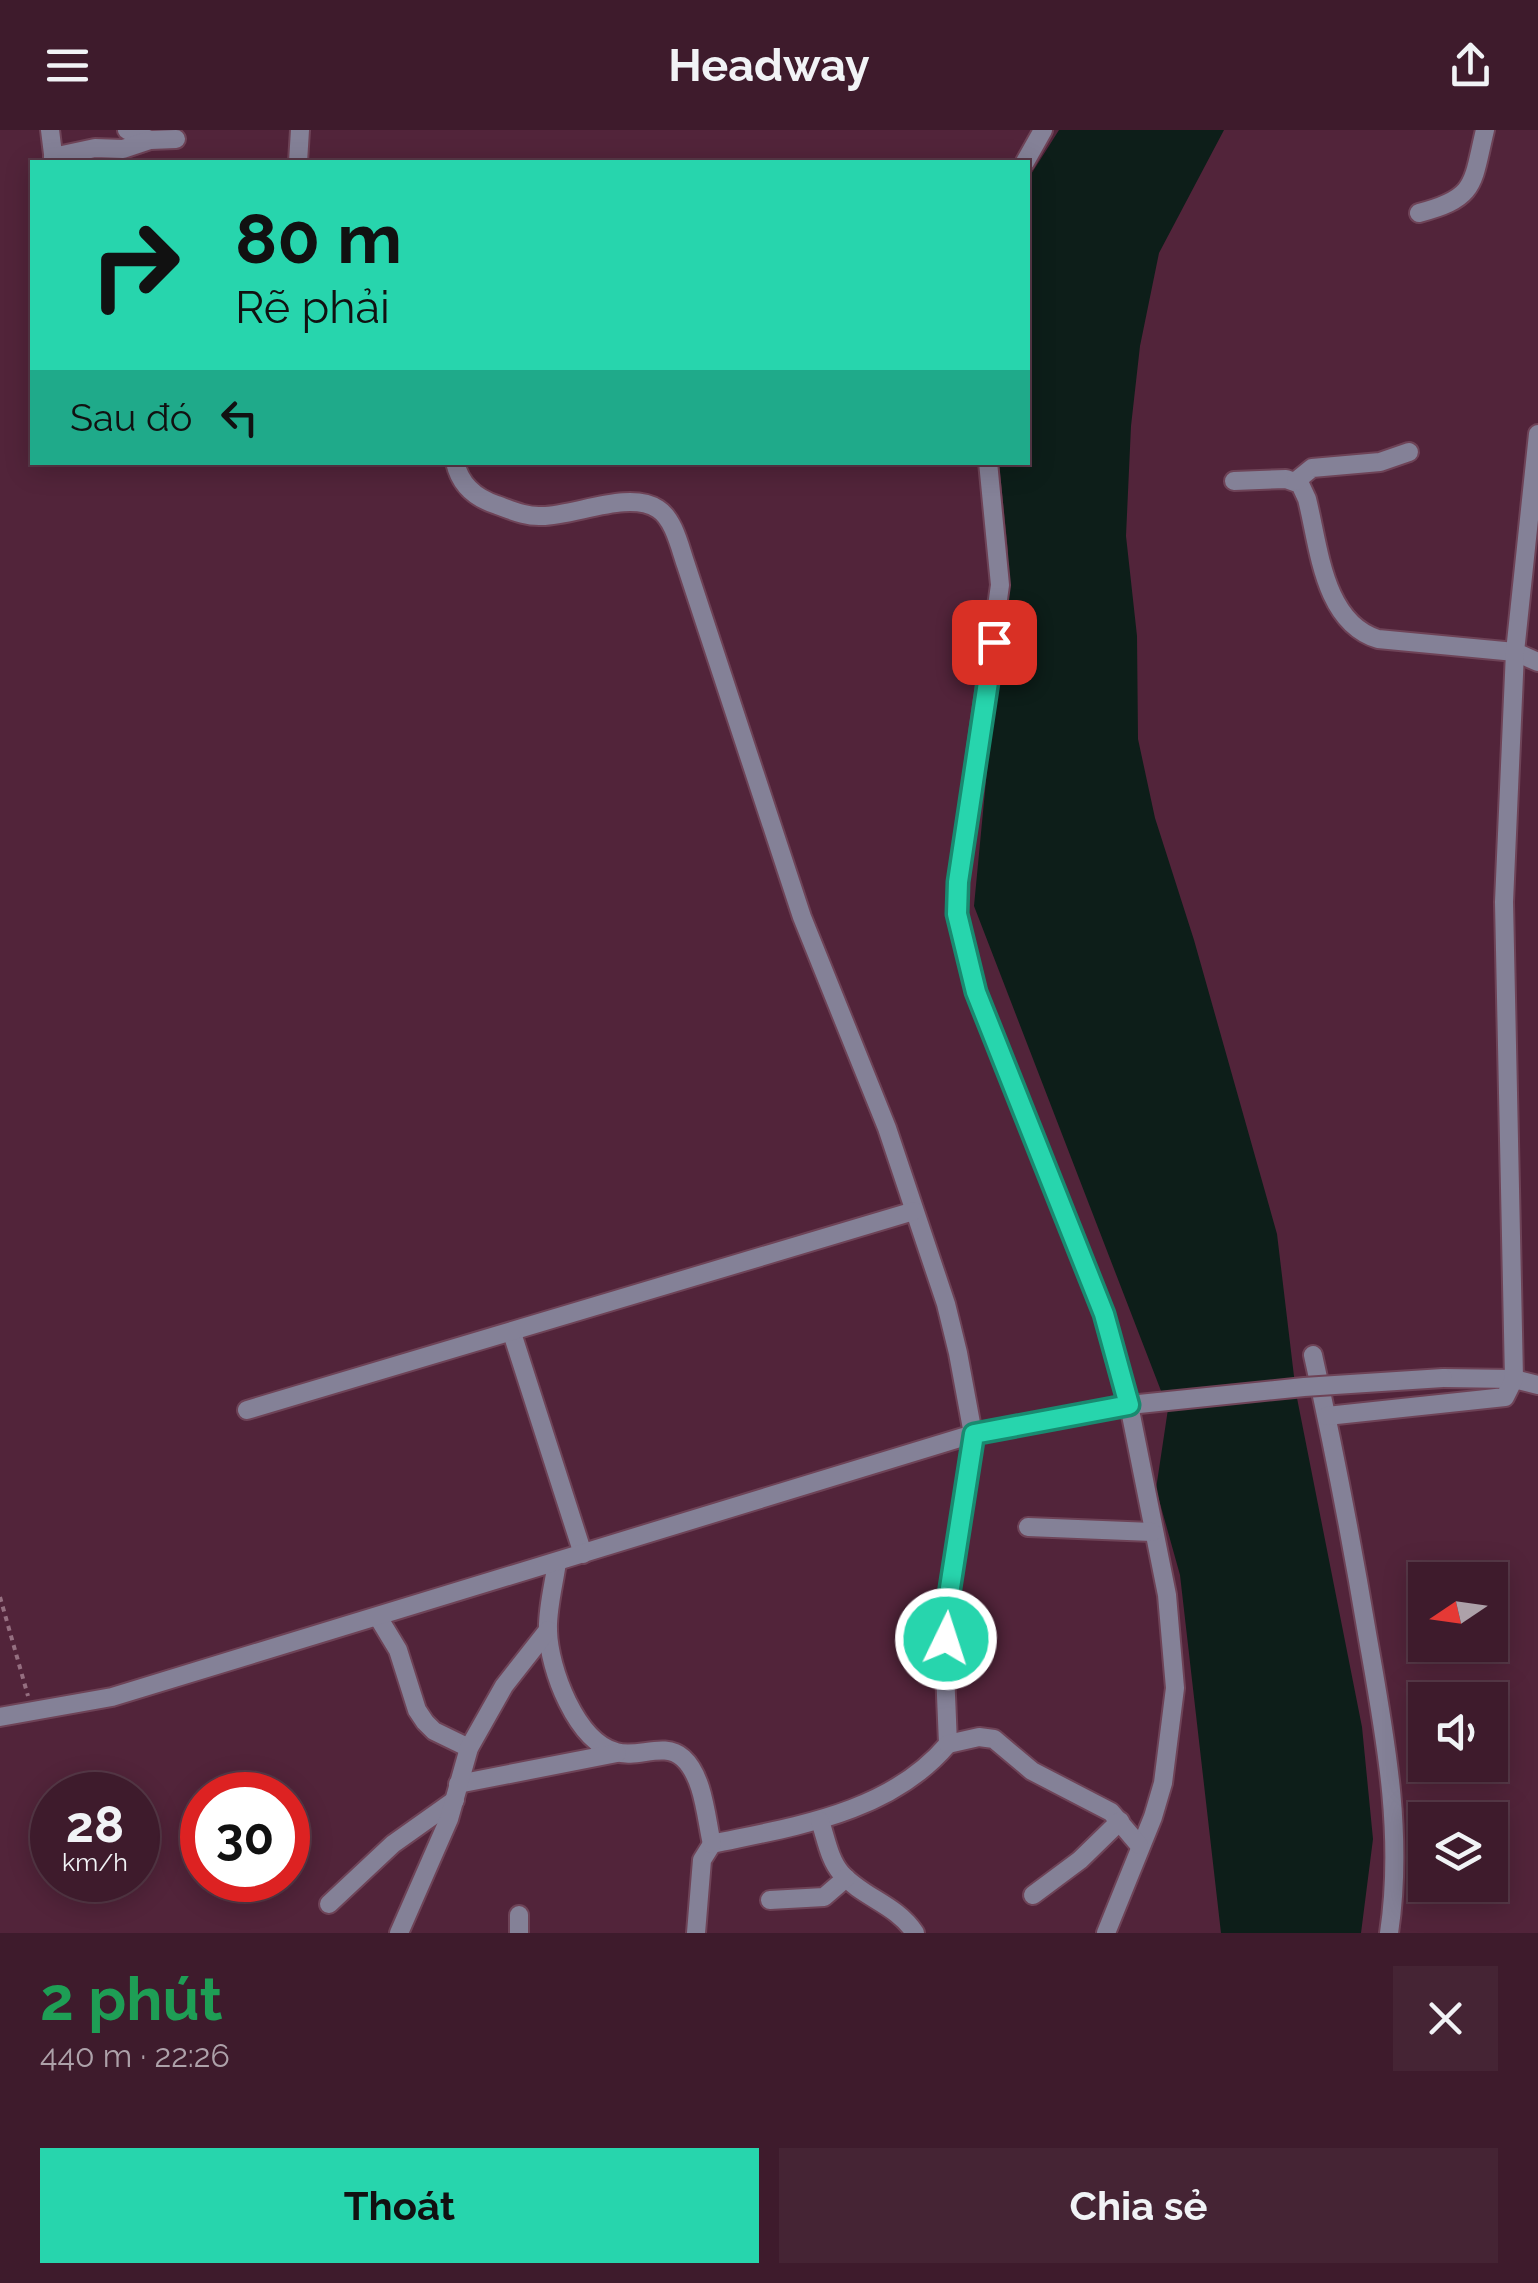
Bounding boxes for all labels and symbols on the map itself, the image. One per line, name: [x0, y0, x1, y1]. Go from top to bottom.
pin: [952, 600, 1037, 685]
north arrow: [1408, 1562, 1508, 1662]
position arrow: [894, 1587, 998, 1691]
speed limit sign: 30: [180, 1772, 310, 1902]

